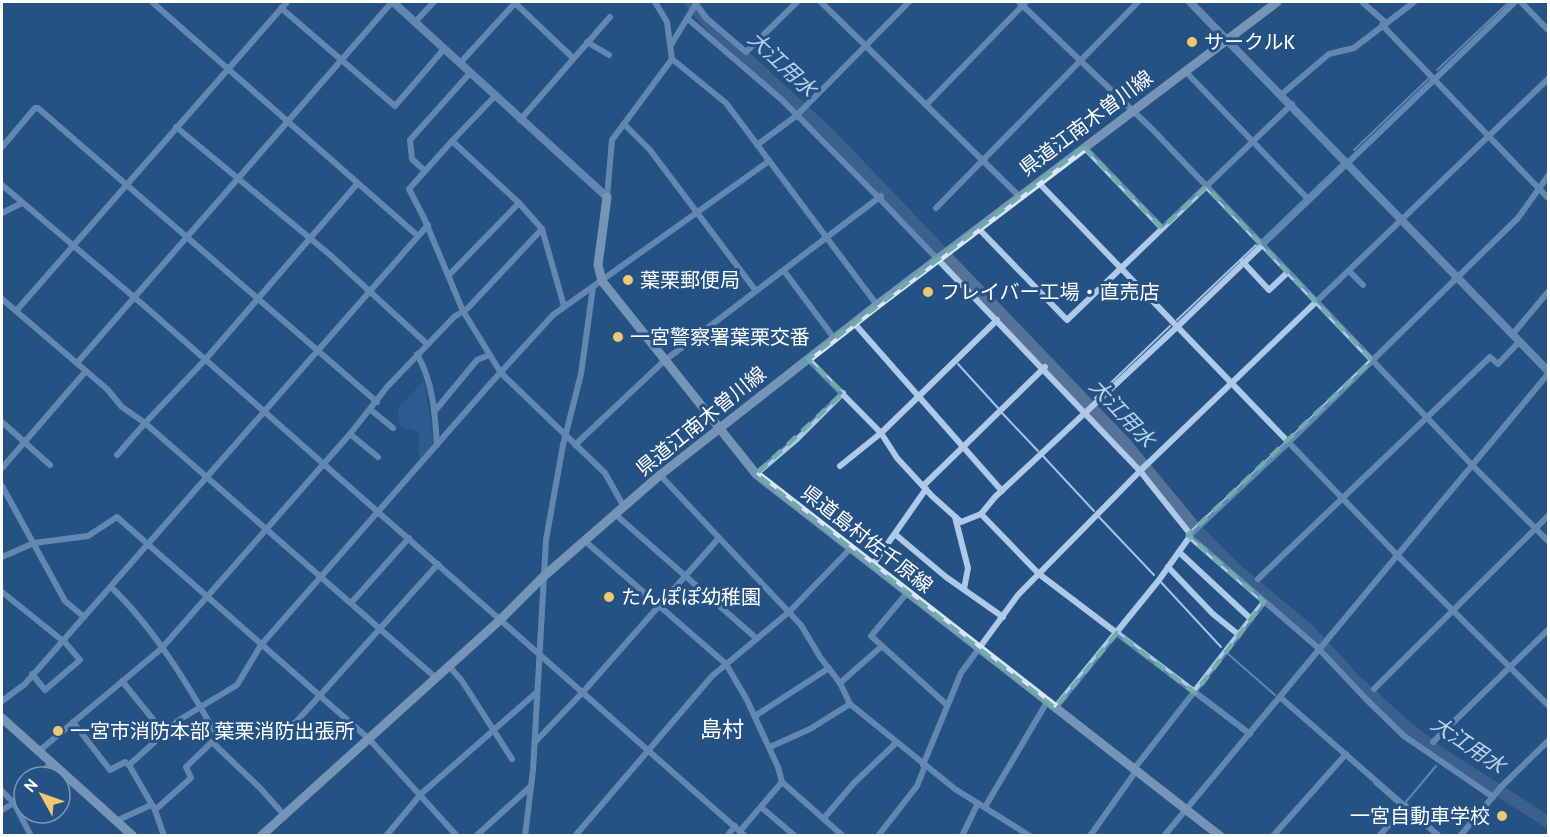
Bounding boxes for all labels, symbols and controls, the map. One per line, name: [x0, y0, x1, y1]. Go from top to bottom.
water label: 大江用水: [743, 26, 823, 103]
place label: サークルK: [1204, 30, 1295, 54]
marker: サークルK: [1185, 35, 1199, 49]
street label: 県道江南木曽川線: [1015, 65, 1157, 181]
place label: 葉栗郵便局: [640, 268, 740, 292]
marker: 葉栗郵便局: [621, 273, 635, 287]
place label: フレイバー工場・直売店: [940, 280, 1160, 304]
marker: フレイバー工場・直売店: [921, 285, 935, 299]
place label: 一宮警察署葉栗交番: [630, 325, 810, 349]
marker: 一宮警察署葉栗交番: [611, 330, 625, 344]
street label: 県道江南木曽川線: [631, 361, 771, 481]
water label: 大江用水: [1085, 373, 1162, 453]
street label: 県道島村佐千原線: [797, 480, 937, 598]
place label: たんぽぽ幼稚園: [621, 585, 761, 609]
marker: たんぽぽ幼稚園: [602, 590, 616, 604]
water label: 大江用水: [1426, 711, 1512, 780]
district label: 島村: [700, 716, 744, 743]
place label: 一宮市消防本部 葉栗消防出張所: [70, 719, 355, 743]
marker: 一宮市消防本部 葉栗消防出張所: [51, 724, 65, 738]
north arrow: [12, 765, 72, 825]
text: N: [20, 775, 42, 796]
place label: 一宮自動車学校: [1350, 804, 1490, 828]
marker: 一宮自動車学校: [1495, 809, 1509, 823]

